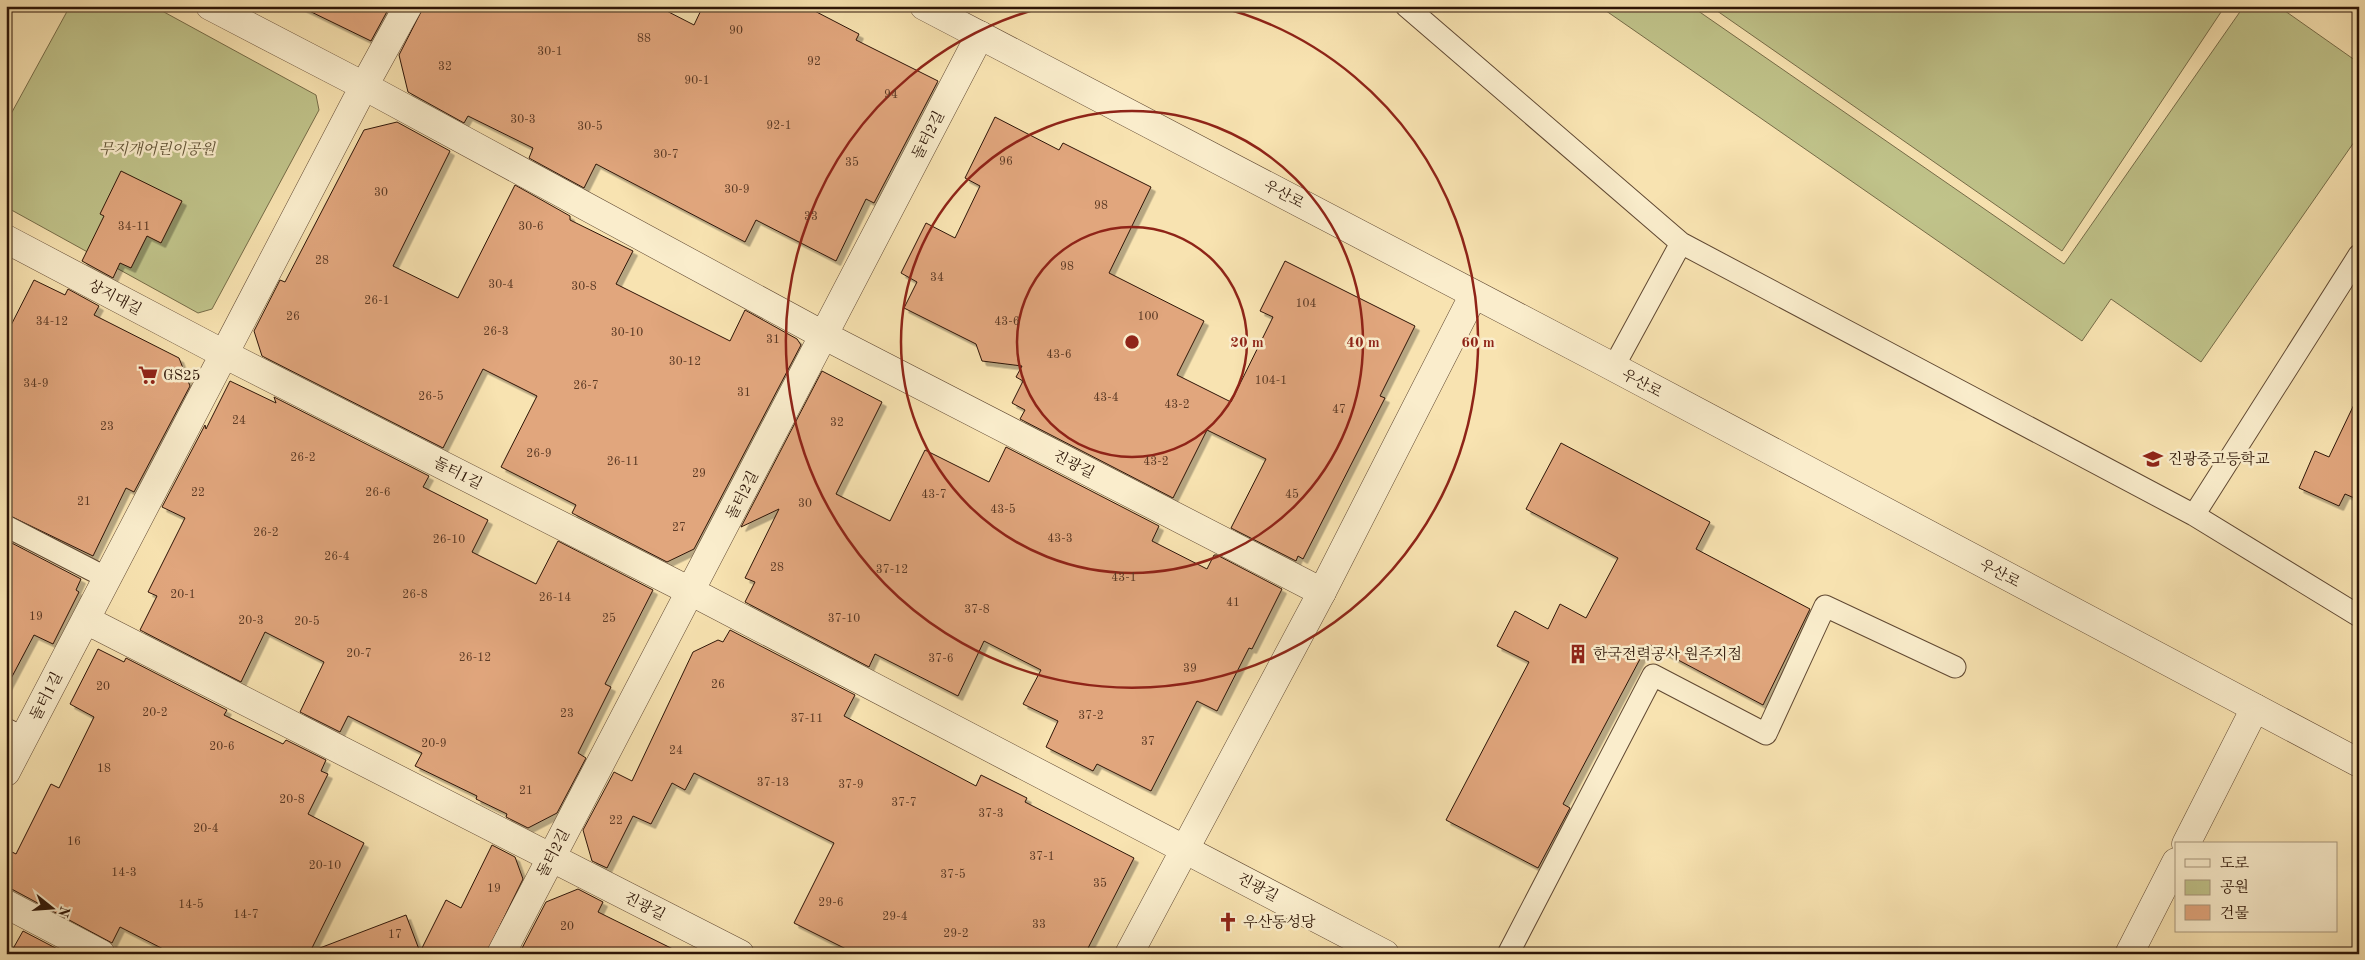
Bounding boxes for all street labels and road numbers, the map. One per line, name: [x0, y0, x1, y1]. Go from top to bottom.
street label: 돌터2길: [909, 108, 948, 162]
street label: 우산로: [1261, 177, 1307, 212]
street label: 상지대길: [85, 276, 144, 319]
street label: 우산로: [1619, 366, 1665, 401]
street label: 진광길: [1051, 447, 1097, 482]
street label: 돌터1길: [431, 454, 485, 493]
street label: 돌터2길: [723, 468, 762, 522]
street label: 우산로: [1977, 556, 2023, 591]
street label: 돌터1길: [27, 669, 66, 723]
street label: 돌터2길: [534, 826, 573, 880]
street label: 진광길: [1235, 870, 1281, 905]
street label: 진광길: [622, 889, 668, 924]

